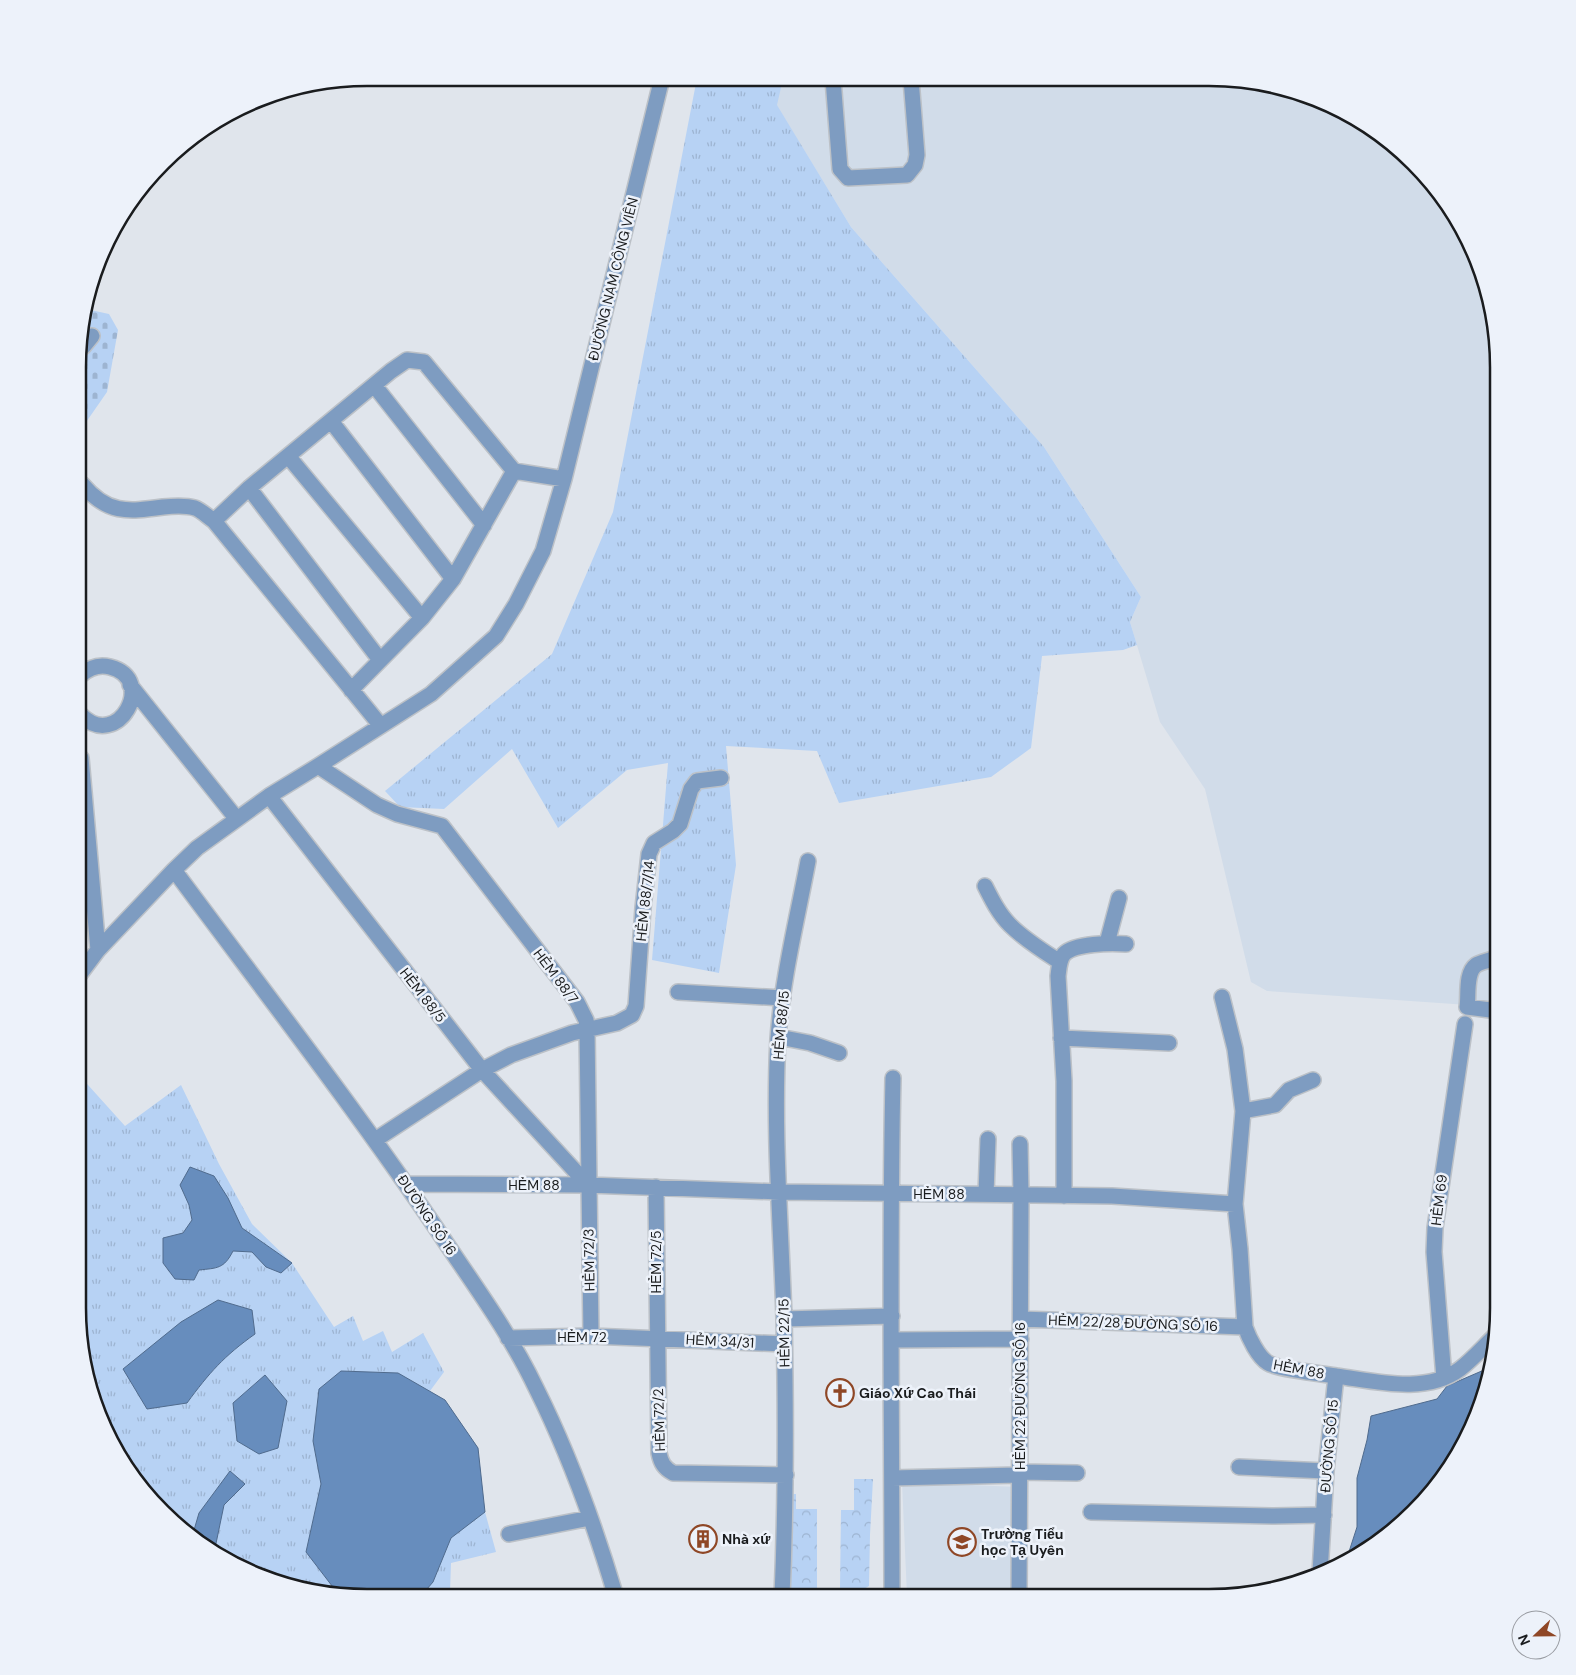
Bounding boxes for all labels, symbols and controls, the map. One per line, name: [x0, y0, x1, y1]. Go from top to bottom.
street label: ĐƯỜNG NAM CÔNG VIÊN: [584, 196, 642, 362]
street label: HẺM 88/7/14: [632, 859, 658, 942]
street label: HẺM 88/7: [530, 945, 582, 1007]
street label: HẺM 88/5: [396, 964, 450, 1026]
street label: HẺM 88/15: [769, 990, 793, 1060]
street label: ĐƯỜNG SỐ 16: [393, 1171, 461, 1259]
street label: HẺM 69: [1427, 1173, 1451, 1227]
street label: HẺM 88: [508, 1176, 560, 1194]
street label: HẺM 88: [913, 1185, 965, 1203]
street label: HẺM 72/3: [579, 1228, 599, 1292]
street label: HẺM 72/5: [647, 1230, 665, 1294]
street label: HẺM 22/15: [774, 1298, 794, 1368]
street label: HẺM 22/28 ĐƯỜNG SỐ 16: [1048, 1311, 1218, 1335]
street label: HẺM 22 ĐƯỜNG SỐ 16: [1011, 1322, 1029, 1470]
street label: HẺM 72: [557, 1328, 607, 1346]
street label: HẺM 34/31: [685, 1330, 755, 1352]
street label: HẺM 88: [1272, 1355, 1326, 1383]
church icon: Giáo Xứ Cao Thái: [825, 1378, 855, 1408]
place label: Giáo Xứ Cao Thái: [859, 1384, 976, 1402]
street label: HẺM 72/2: [649, 1388, 669, 1452]
street label: ĐƯỜNG SỐ 15: [1316, 1399, 1342, 1493]
building icon: Nhà xứ: [688, 1524, 718, 1554]
place label: Trường Tiểu học Tạ Uyên: [981, 1525, 1064, 1559]
school or university icon: Trường Tiểu học Tạ Uyên: [947, 1527, 977, 1557]
place label: Nhà xứ: [722, 1530, 771, 1548]
north arrow: [1511, 1610, 1561, 1660]
text: N: [1514, 1632, 1534, 1648]

